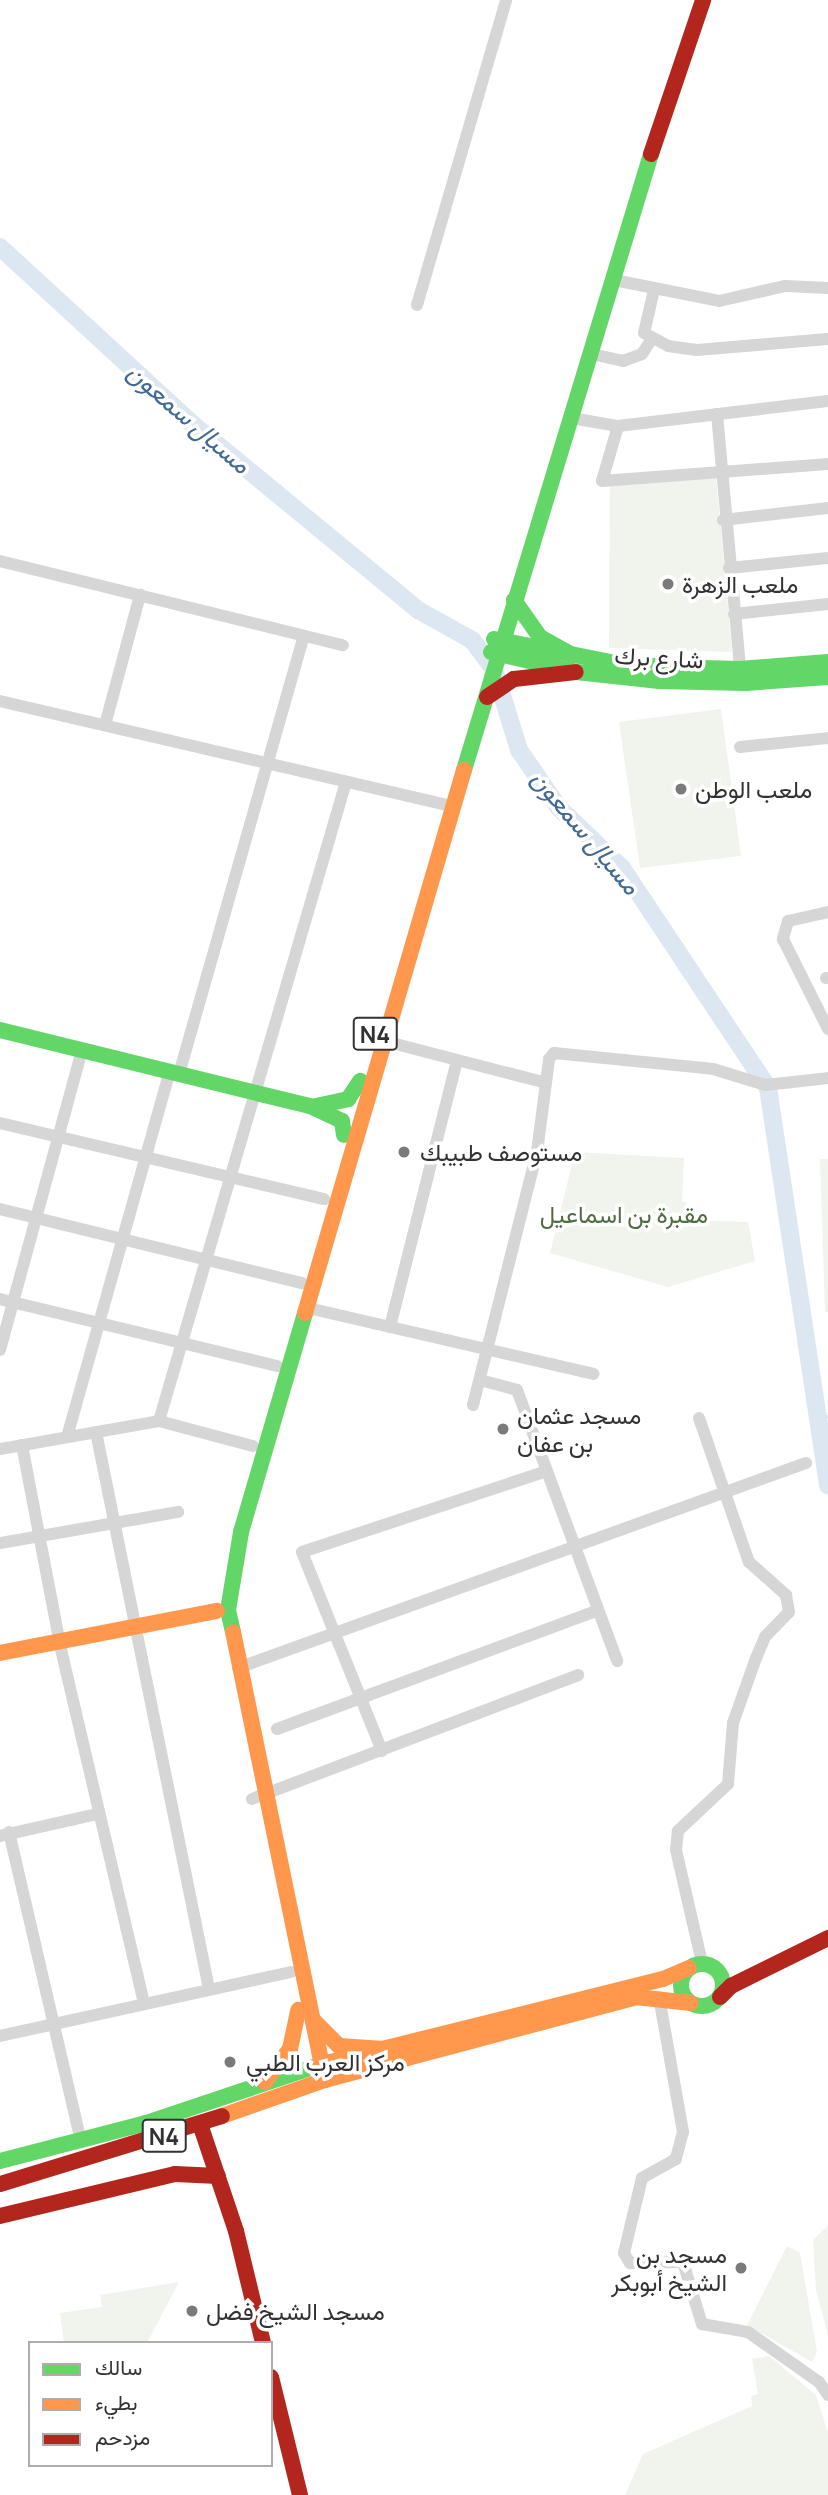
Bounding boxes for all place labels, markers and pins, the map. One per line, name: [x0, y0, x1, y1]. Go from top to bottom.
place label: ملعب الزهرة: [682, 570, 798, 598]
marker: ملعب الزهرة: [660, 576, 676, 592]
place label: ملعب الوطن: [695, 775, 812, 803]
marker: ملعب الوطن: [673, 781, 689, 797]
place label: مستوصف طبيبك: [420, 1138, 582, 1166]
marker: مستوصف طبيبك: [394, 1142, 414, 1162]
place label: مسجد عثمان بن عفان: [517, 1401, 641, 1457]
marker: مسجد عثمان بن عفان: [495, 1421, 511, 1437]
place label: مركز العرب الطبي: [246, 2048, 405, 2076]
marker: مركز العرب الطبي: [220, 2052, 240, 2072]
place label: مسجد بن الشيخ أبوبكر: [611, 2240, 727, 2296]
marker: مسجد بن الشيخ أبوبكر: [733, 2260, 749, 2276]
place label: مسجد الشيخ فضل: [206, 2297, 385, 2325]
marker: مسجد الشيخ فضل: [184, 2303, 200, 2319]

